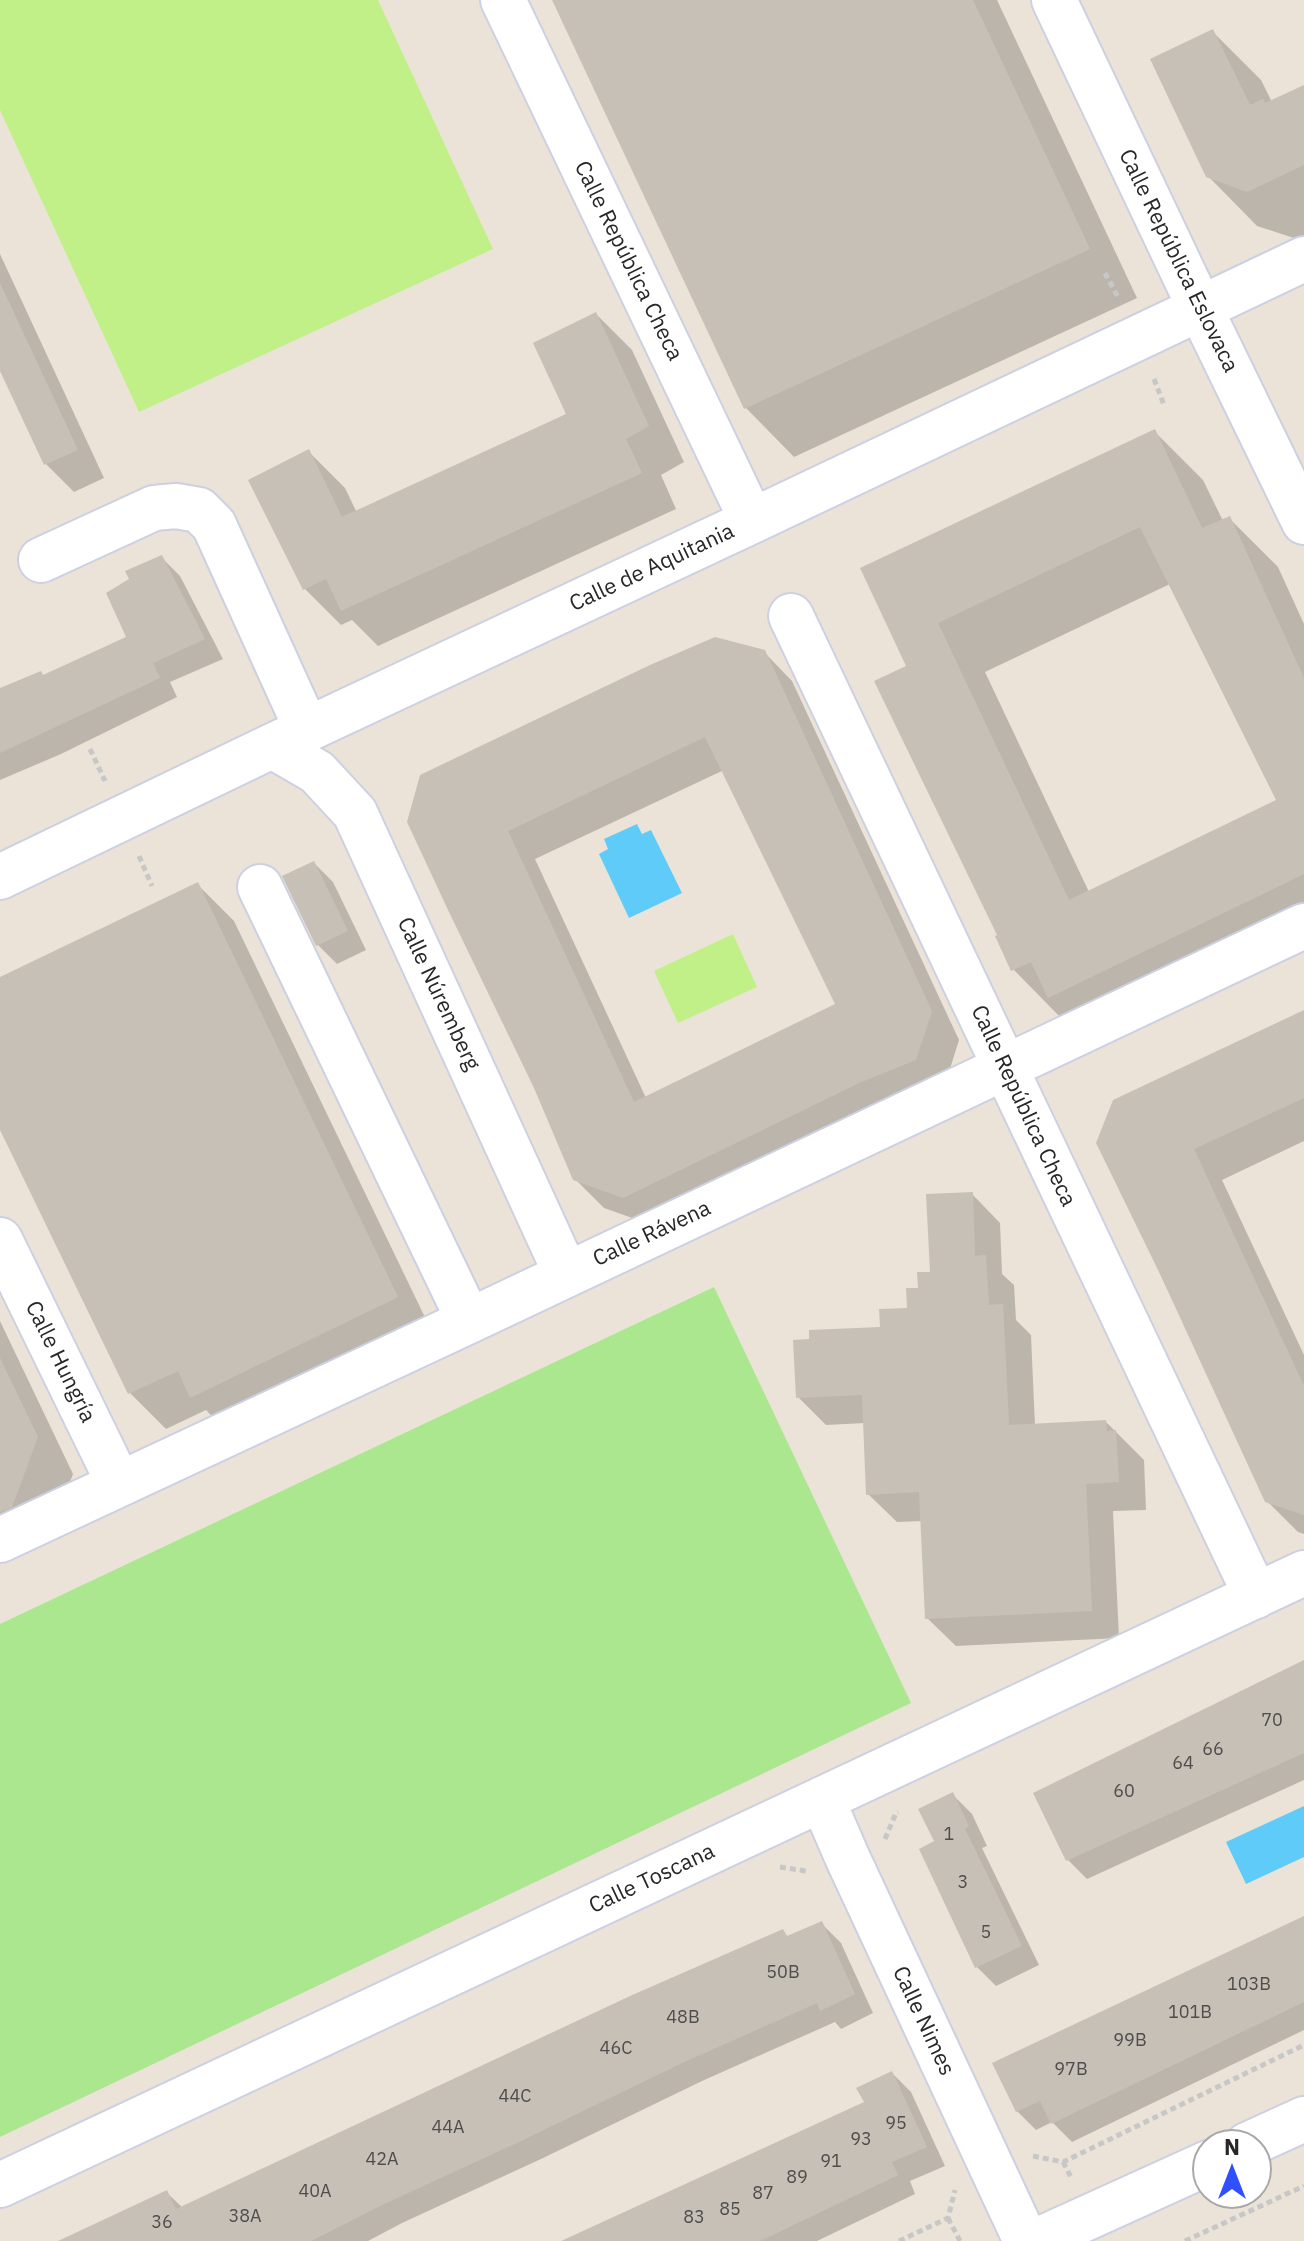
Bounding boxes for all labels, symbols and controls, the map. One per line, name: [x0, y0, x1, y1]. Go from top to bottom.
street label: Calle República Eslovaca: [1112, 145, 1244, 377]
street label: Calle República Checa: [568, 157, 688, 365]
street label: Calle de Aquitania: [565, 518, 739, 618]
street label: Calle Núremberg: [391, 913, 485, 1075]
street label: Calle República Checa: [965, 1001, 1081, 1211]
street label: Calle Rávena: [589, 1195, 715, 1273]
street label: Calle Hungría: [19, 1297, 101, 1427]
house number: 70: [1261, 1710, 1283, 1732]
house number: 66: [1202, 1739, 1224, 1761]
house number: 64: [1172, 1753, 1194, 1775]
house number: 60: [1113, 1781, 1135, 1803]
house number: 1: [944, 1824, 954, 1846]
street label: Calle Toscana: [585, 1838, 719, 1920]
house number: 3: [958, 1872, 968, 1894]
house number: 5: [981, 1922, 991, 1944]
house number: 50B: [766, 1962, 800, 1984]
street label: Calle Nimes: [886, 1962, 960, 2080]
house number: 103B: [1227, 1974, 1271, 1996]
house number: 101B: [1168, 2002, 1212, 2024]
house number: 48B: [666, 2007, 700, 2029]
house number: 99B: [1113, 2030, 1147, 2052]
house number: 46C: [600, 2038, 632, 2060]
house number: 97B: [1054, 2059, 1088, 2081]
house number: 44C: [499, 2086, 531, 2108]
house number: 95: [885, 2113, 907, 2135]
house number: 44A: [431, 2117, 465, 2139]
house number: 93: [850, 2129, 872, 2151]
north arrow: [1192, 2129, 1272, 2209]
text: N: [1224, 2132, 1240, 2161]
house number: 42A: [365, 2149, 399, 2171]
house number: 91: [820, 2151, 842, 2173]
house number: 89: [786, 2167, 808, 2189]
house number: 40A: [298, 2181, 332, 2203]
house number: 87: [752, 2183, 774, 2205]
house number: 85: [719, 2199, 741, 2221]
house number: 38A: [228, 2206, 262, 2228]
house number: 83: [683, 2207, 705, 2229]
house number: 36: [151, 2212, 173, 2234]

